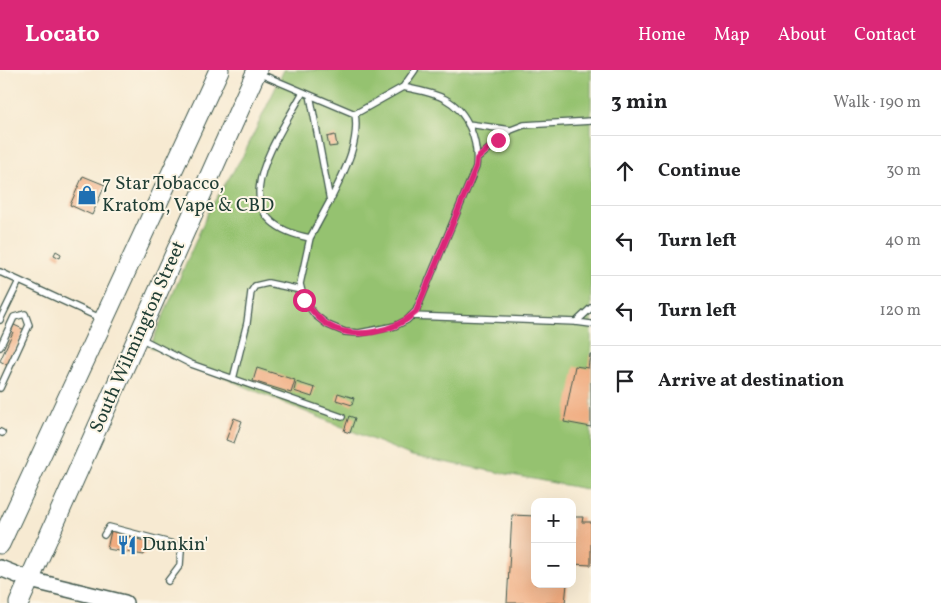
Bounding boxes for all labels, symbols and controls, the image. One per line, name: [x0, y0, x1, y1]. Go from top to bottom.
text: Locato: [25, 18, 100, 52]
text: Home: [638, 23, 686, 48]
text: Map: [714, 23, 750, 48]
text: About: [778, 23, 826, 48]
text: Contact: [854, 23, 916, 48]
text: 3 min: [611, 88, 667, 117]
text: Walk · 190 m: [833, 92, 921, 114]
route end: [487, 129, 510, 152]
icon: ahead: [611, 157, 639, 185]
text: Continue: [658, 158, 741, 184]
text: 30 m: [886, 160, 921, 182]
place label: 7 Star Tobacco, Kratom, Vape & CBD: [102, 171, 274, 219]
shop icon: 7 Star Tobacco, Kratom, Vape & CBD: [76, 184, 98, 206]
icon: left: [611, 227, 639, 255]
text: Turn left: [658, 228, 737, 254]
text: 40 m: [885, 230, 921, 252]
street label: South Wilmington Street: [84, 237, 192, 437]
route start: [293, 289, 316, 312]
icon: left: [611, 297, 639, 325]
text: Turn left: [658, 298, 737, 324]
text: 120 m: [879, 300, 921, 322]
icon: arrive: [611, 367, 639, 395]
text: Arrive at destination: [658, 368, 844, 394]
map controls: [531, 498, 576, 588]
button: +: [531, 498, 576, 543]
place label: Dunkin': [142, 532, 208, 558]
restaurant icon: Dunkin': [116, 534, 138, 556]
button: −: [531, 543, 576, 588]

